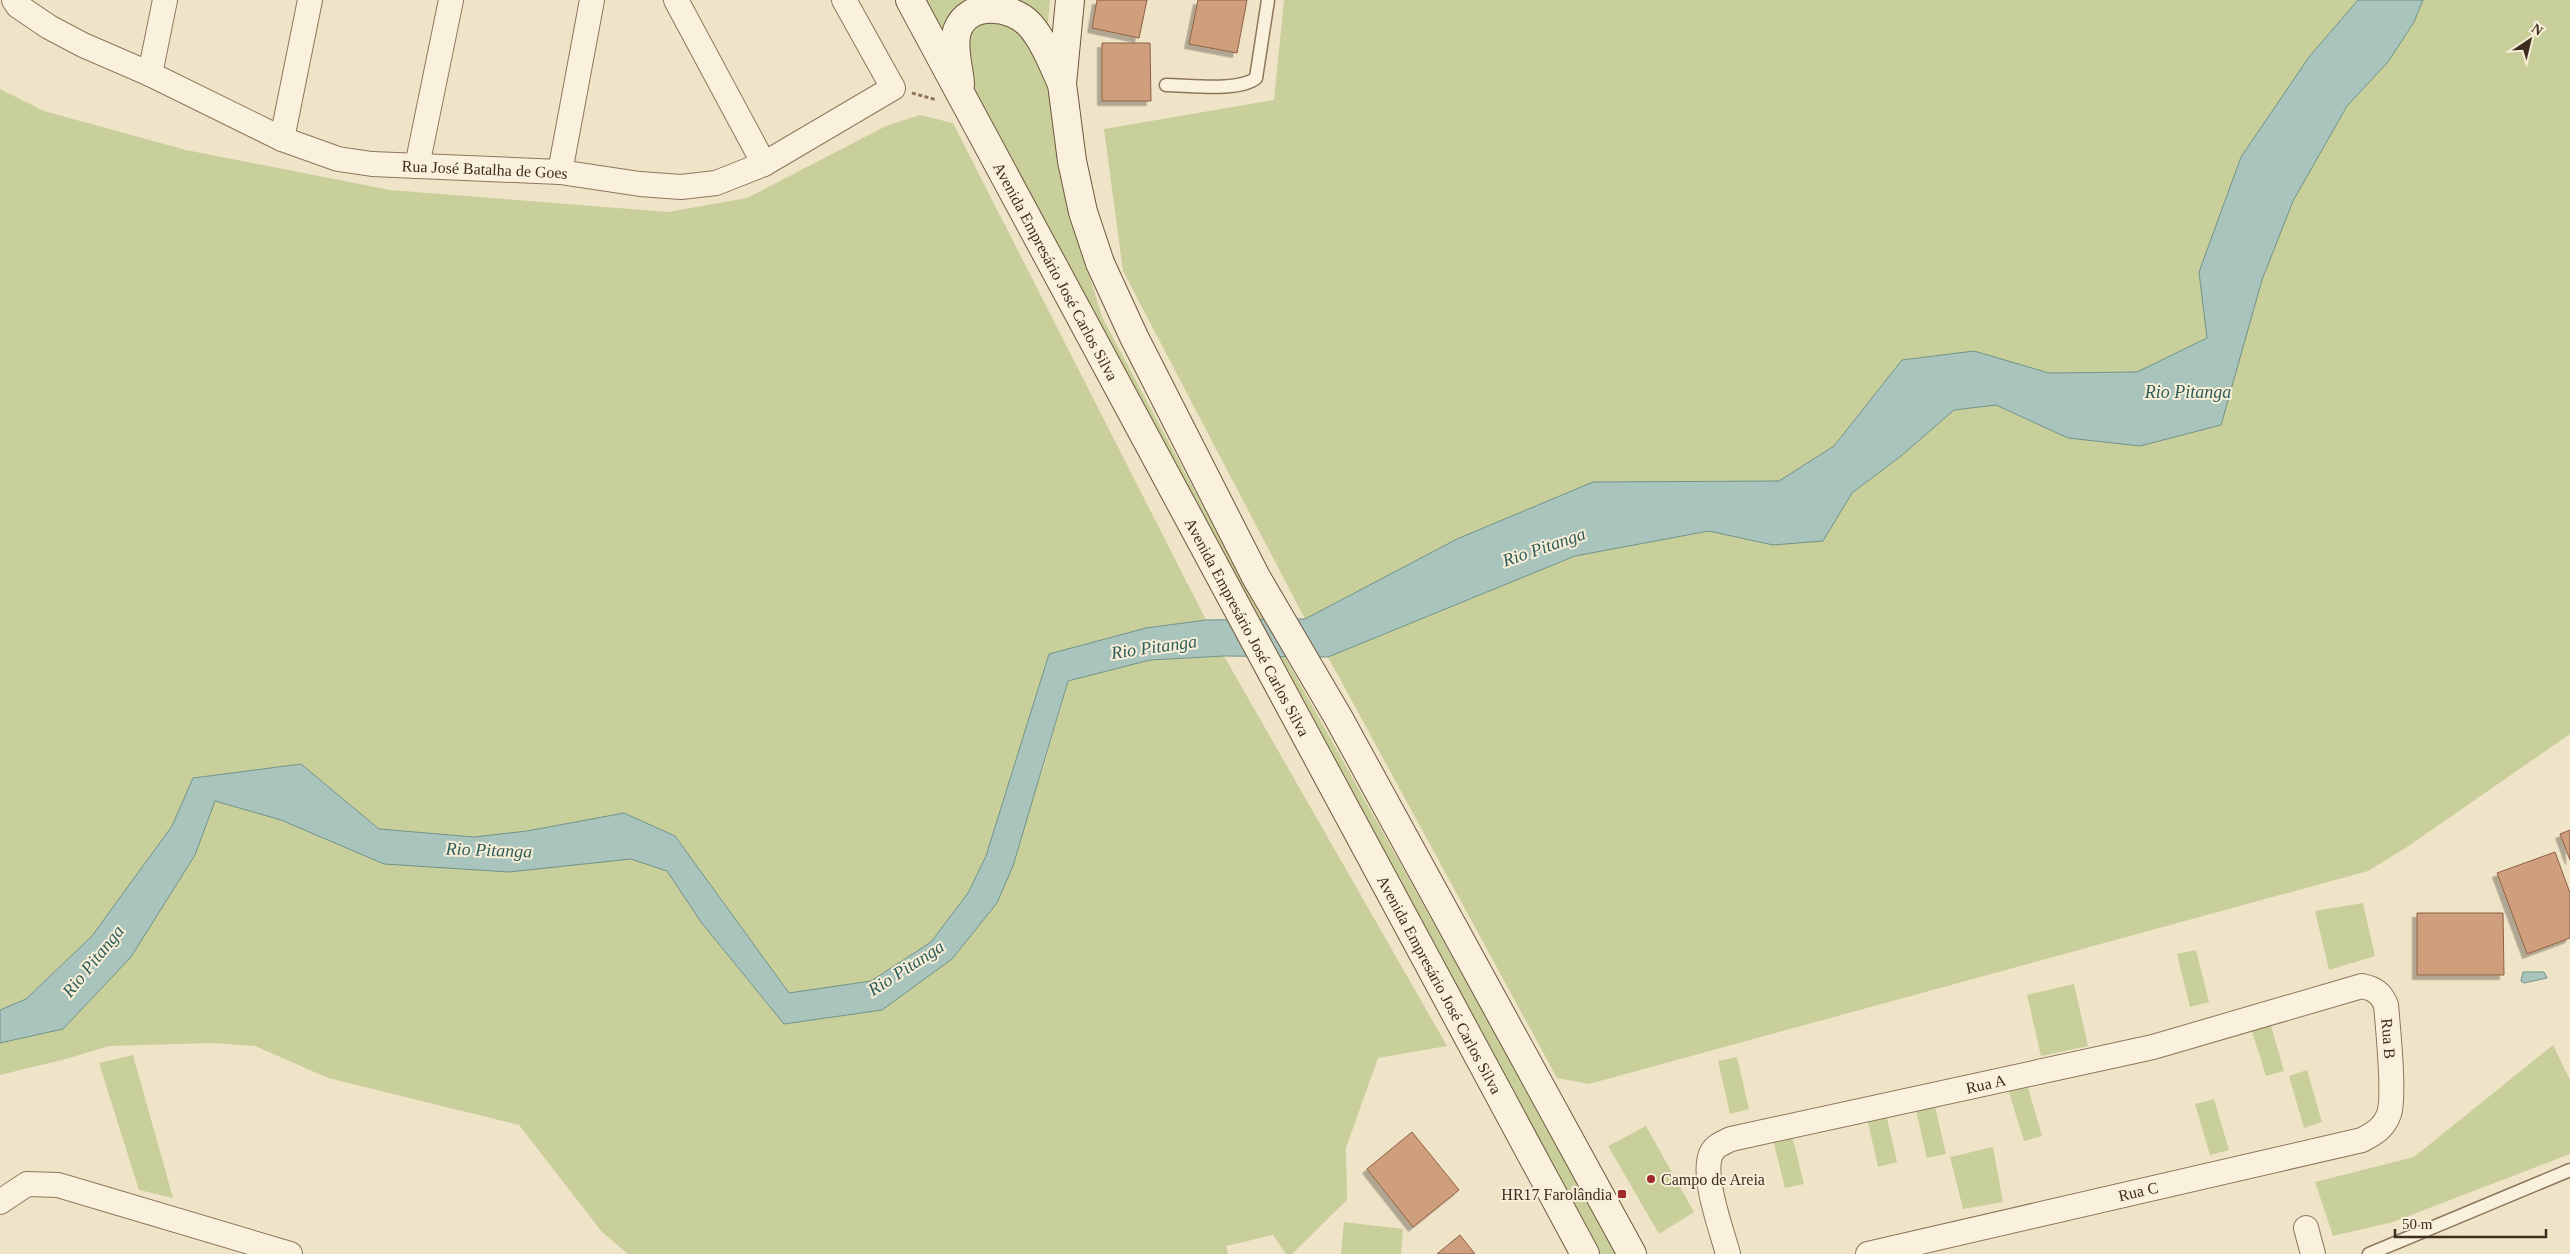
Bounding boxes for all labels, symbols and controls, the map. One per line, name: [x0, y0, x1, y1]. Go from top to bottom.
north arrow: [2505, 15, 2555, 65]
text: N: [2529, 21, 2546, 39]
street label: Rua José Batalha de Goes: [401, 157, 569, 182]
street label: Avenida Empresário José Carlos Silva: [990, 159, 1121, 383]
water label: Rio Pitanga: [2144, 382, 2231, 402]
street label: Avenida Empresário José Carlos Silva: [1181, 515, 1313, 739]
water label: Rio Pitanga: [1499, 523, 1588, 571]
water label: Rio Pitanga: [1109, 631, 1198, 663]
water label: Rio Pitanga: [444, 838, 533, 862]
street label: Avenida Empresário José Carlos Silva: [1374, 873, 1505, 1097]
water label: Rio Pitanga: [57, 921, 128, 1002]
water label: Rio Pitanga: [863, 936, 948, 1000]
street label: Rua B: [2378, 1018, 2398, 1059]
street label: Rua A: [1964, 1071, 2008, 1097]
place label: Campo de Areia: [1661, 1171, 1765, 1189]
marker: Campo de Areia: [1645, 1173, 1657, 1185]
street label: Rua C: [2116, 1179, 2160, 1204]
place label: HR17 Farolândia: [1501, 1186, 1612, 1203]
marker: HR17 Farolândia: [1616, 1188, 1628, 1200]
scale bar: [2395, 1206, 2546, 1238]
text: 50 m: [2402, 1216, 2433, 1232]

